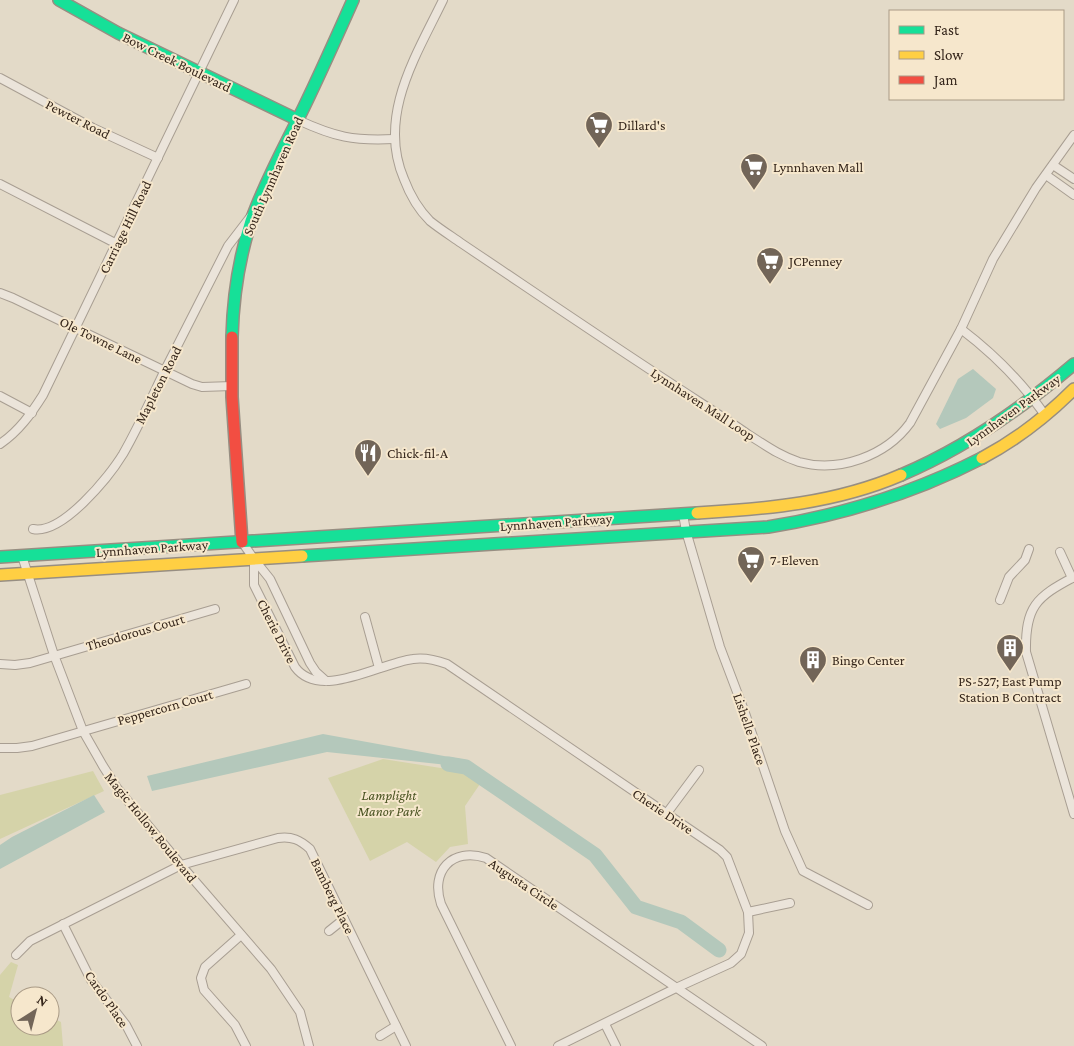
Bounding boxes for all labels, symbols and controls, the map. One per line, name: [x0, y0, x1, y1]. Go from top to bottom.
legend: [889, 10, 1064, 100]
text: Fast: [934, 22, 960, 38]
street label: Bow Creek Boulevard: [120, 29, 234, 95]
text: Slow: [934, 47, 964, 63]
text: Jam: [932, 72, 957, 89]
street label: Pewter Road: [43, 96, 113, 142]
supermarket icon: Dillard's: [584, 110, 614, 149]
street label: South Lynnhaven Road: [239, 113, 307, 238]
place label: Dillard's: [618, 117, 666, 133]
supermarket icon: Lynnhaven Mall: [739, 152, 769, 191]
place label: Lynnhaven Mall: [773, 159, 864, 175]
street label: Carriage Hill Road: [96, 177, 155, 276]
supermarket icon: JCPenney: [755, 246, 785, 285]
place label: JCPenney: [787, 253, 843, 269]
street label: Ole Towne Lane: [57, 313, 145, 367]
street label: Mapleton Road: [132, 343, 185, 427]
street label: Lynnhaven Mall Loop: [648, 364, 758, 444]
street label: Lynnhaven Parkway: [963, 370, 1064, 450]
restaurant icon: Chick-fil-A: [353, 438, 383, 477]
place label: Chick-fil-A: [387, 445, 448, 461]
street label: Lynnhaven Parkway: [499, 510, 613, 534]
street label: Lynnhaven Parkway: [95, 536, 209, 560]
supermarket icon: 7-Eleven: [736, 545, 766, 584]
place label: 7-Eleven: [770, 552, 819, 568]
street label: Cherie Drive: [254, 596, 300, 666]
street label: Theodorous Court: [84, 610, 187, 654]
building icon: PS-527; East Pump Station B Contract: [995, 633, 1025, 672]
building icon: Bingo Center: [798, 645, 828, 684]
place label: Bingo Center: [832, 652, 905, 668]
place label: PS-527; East Pump Station B Contract: [958, 673, 1062, 705]
street label: Peppercorn Court: [115, 686, 215, 728]
street label: Lishelle Place: [730, 691, 770, 767]
street label: Magic Hollow Boulevard: [102, 769, 201, 886]
street label: Cherie Drive: [630, 785, 696, 837]
park label: Lamplight Manor Park: [356, 787, 421, 819]
street label: Augusta Circle: [486, 855, 562, 913]
street label: Bamberg Place: [308, 856, 358, 936]
street label: Cardo Place: [82, 968, 132, 1030]
north arrow: [10, 986, 60, 1036]
text: N: [34, 991, 52, 1010]

